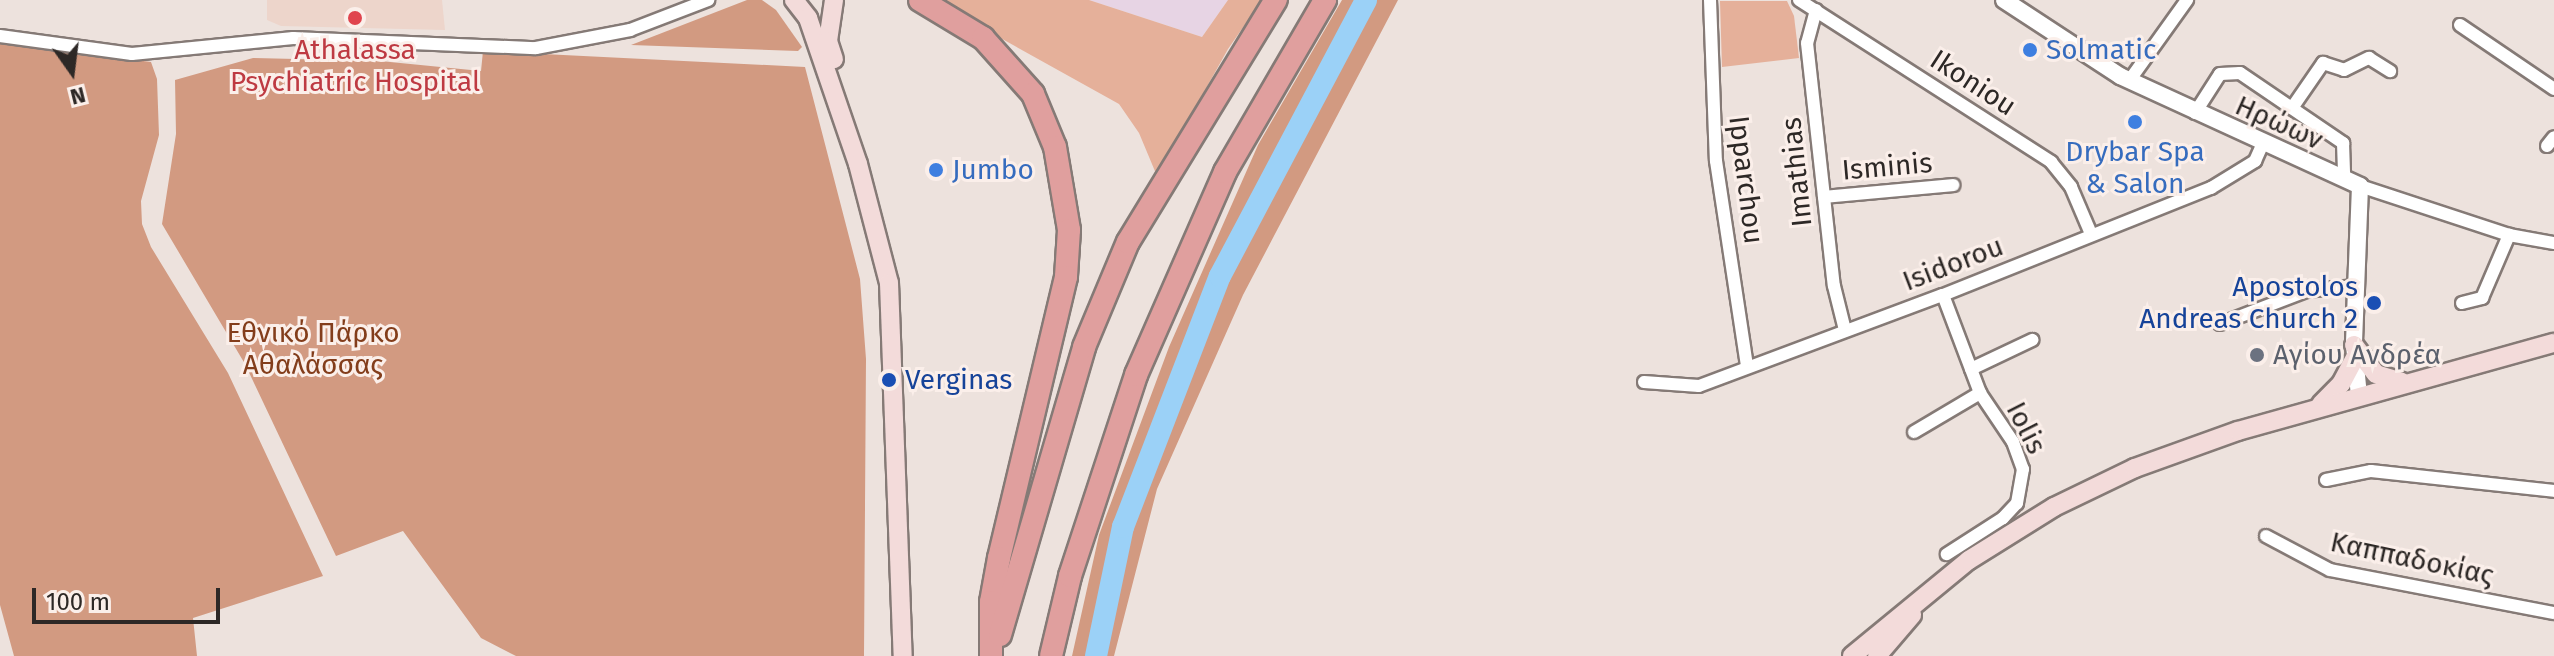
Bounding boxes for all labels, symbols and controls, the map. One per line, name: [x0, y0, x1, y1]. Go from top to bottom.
marker: Athalassa Psychiatric Hospital: [344, 7, 366, 29]
north arrow: [32, 32, 112, 112]
place label: Athalassa Psychiatric Hospital: [230, 33, 480, 99]
place label: Solmatic: [2046, 33, 2156, 67]
marker: Solmatic: [2021, 41, 2039, 59]
street label: Ikoniou: [1924, 43, 2022, 123]
text: N: [68, 81, 88, 111]
street label: Ηρώων: [2230, 89, 2328, 157]
marker: Drybar Spa & Salon: [2126, 113, 2144, 131]
street label: Ipparchou: [1721, 114, 1771, 246]
street label: Imathias: [1775, 116, 1819, 228]
place label: Drybar Spa & Salon: [2065, 135, 2205, 201]
street label: Isminis: [1840, 146, 1934, 188]
place label: Jumbo: [952, 153, 1034, 187]
marker: Jumbo: [927, 161, 945, 179]
street label: Isidorou: [1898, 230, 2008, 298]
place label: Apostolos Andreas Church 2: [2139, 270, 2358, 336]
marker: Apostolos Andreas Church 2: [2365, 294, 2383, 312]
park label: Εθνικό Πάρκο Αθαλάσσας: [226, 316, 400, 382]
place label: Αγίου Ανδρέα: [2273, 338, 2441, 372]
marker: Αγίου Ανδρέα: [2248, 346, 2266, 364]
place label: Verginas: [905, 363, 1012, 397]
marker: Verginas: [880, 371, 898, 389]
street label: Iolis: [1999, 396, 2053, 460]
street label: Καππαδοκίας: [2327, 525, 2497, 593]
scale bar: [36, 572, 224, 622]
text: 100 m: [46, 588, 110, 616]

